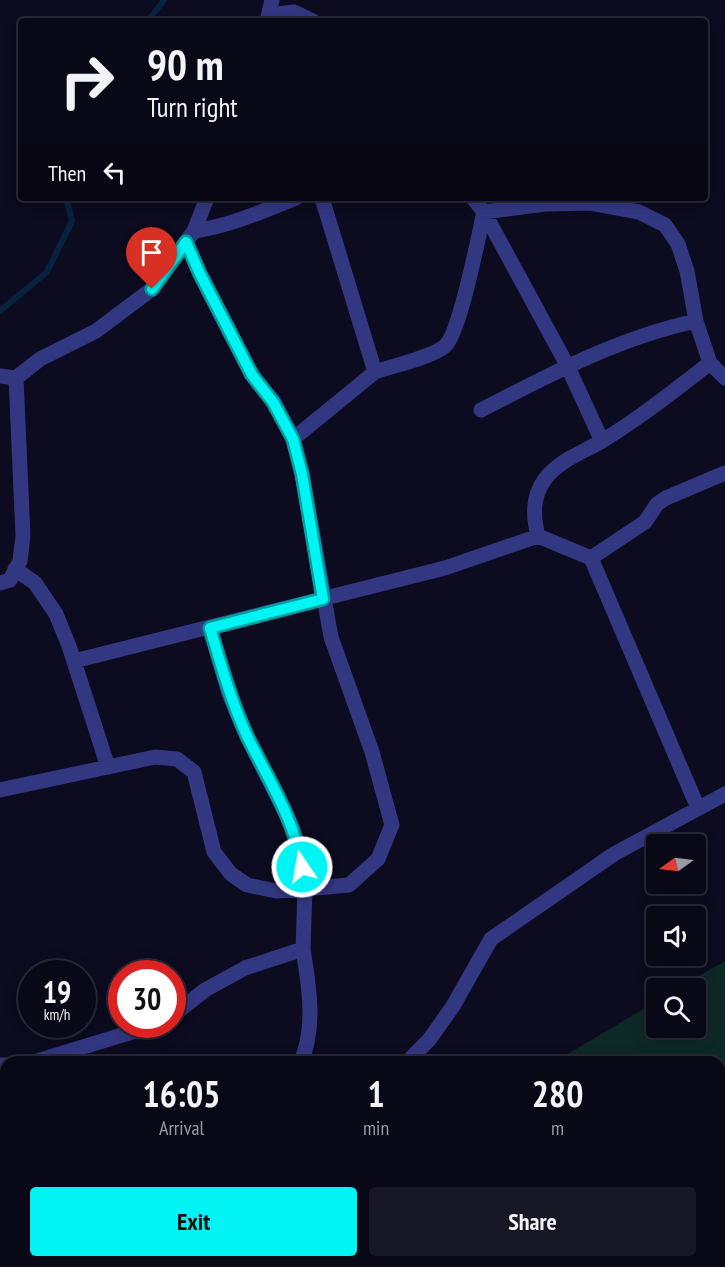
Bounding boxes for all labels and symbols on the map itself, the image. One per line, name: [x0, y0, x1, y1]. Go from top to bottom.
pin: [126, 227, 177, 289]
north arrow: [646, 834, 706, 894]
position arrow: [270, 835, 334, 899]
speed limit sign: 30: [108, 960, 186, 1038]

